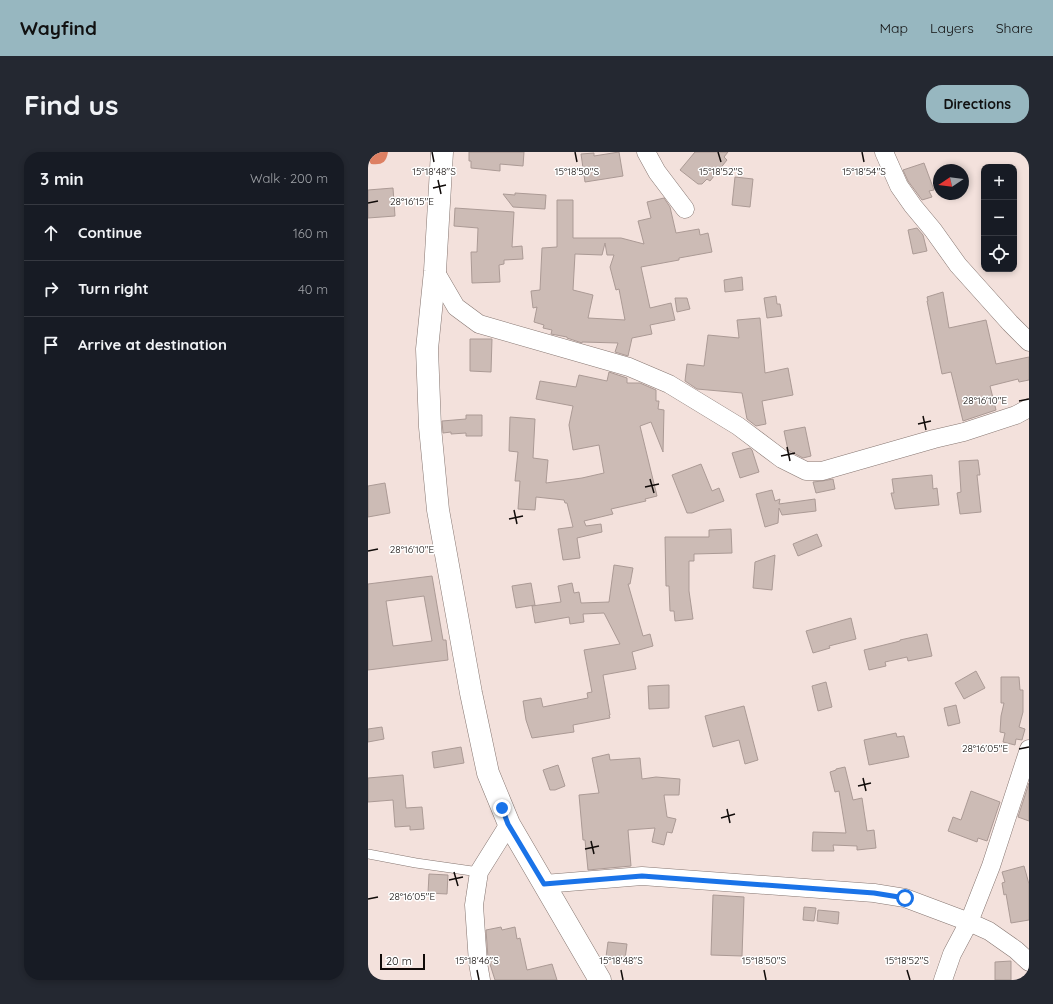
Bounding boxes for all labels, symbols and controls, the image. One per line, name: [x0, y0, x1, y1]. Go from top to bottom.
text: Wayfind: [20, 16, 97, 40]
text: Map: [879, 19, 908, 37]
text: Layers: [930, 19, 974, 37]
text: Share: [996, 19, 1033, 37]
button: Directions: [926, 85, 1029, 123]
text: Find us: [24, 87, 118, 122]
north arrow: [933, 164, 969, 200]
map controls: [981, 164, 1017, 272]
button: +: [981, 164, 1017, 200]
text: 15°18'48"S: [412, 165, 456, 178]
text: 15°18'50"S: [555, 165, 600, 178]
text: 15°18'52"S: [699, 165, 743, 178]
text: 15°18'54"S: [842, 165, 886, 178]
text: 3 min: [40, 168, 84, 189]
text: Walk · 200 m: [250, 170, 328, 186]
text: 28°16'15"E: [390, 195, 434, 208]
button: −: [981, 200, 1017, 236]
icon: ahead: [40, 222, 62, 244]
text: Continue: [78, 223, 142, 242]
text: 160 m: [293, 225, 328, 241]
button: locate: [981, 236, 1017, 272]
icon: right: [40, 278, 62, 300]
text: Turn right: [78, 279, 149, 298]
text: 40 m: [298, 281, 328, 297]
icon: arrive: [40, 334, 62, 356]
text: Arrive at destination: [78, 335, 227, 354]
text: 28°16'10"E: [963, 394, 1008, 407]
text: 28°16'10"E: [390, 543, 435, 556]
text: 28°16'05"E: [962, 742, 1008, 755]
route end: [493, 799, 511, 817]
route start: [896, 889, 914, 907]
text: 28°16'05"E: [389, 890, 435, 903]
scale bar: [380, 952, 425, 971]
text: 20 m: [386, 954, 412, 968]
text: 15°18'46"S: [455, 954, 499, 967]
text: 15°18'48"S: [599, 954, 643, 967]
text: 15°18'50"S: [742, 954, 787, 967]
text: 15°18'52"S: [885, 954, 929, 967]

